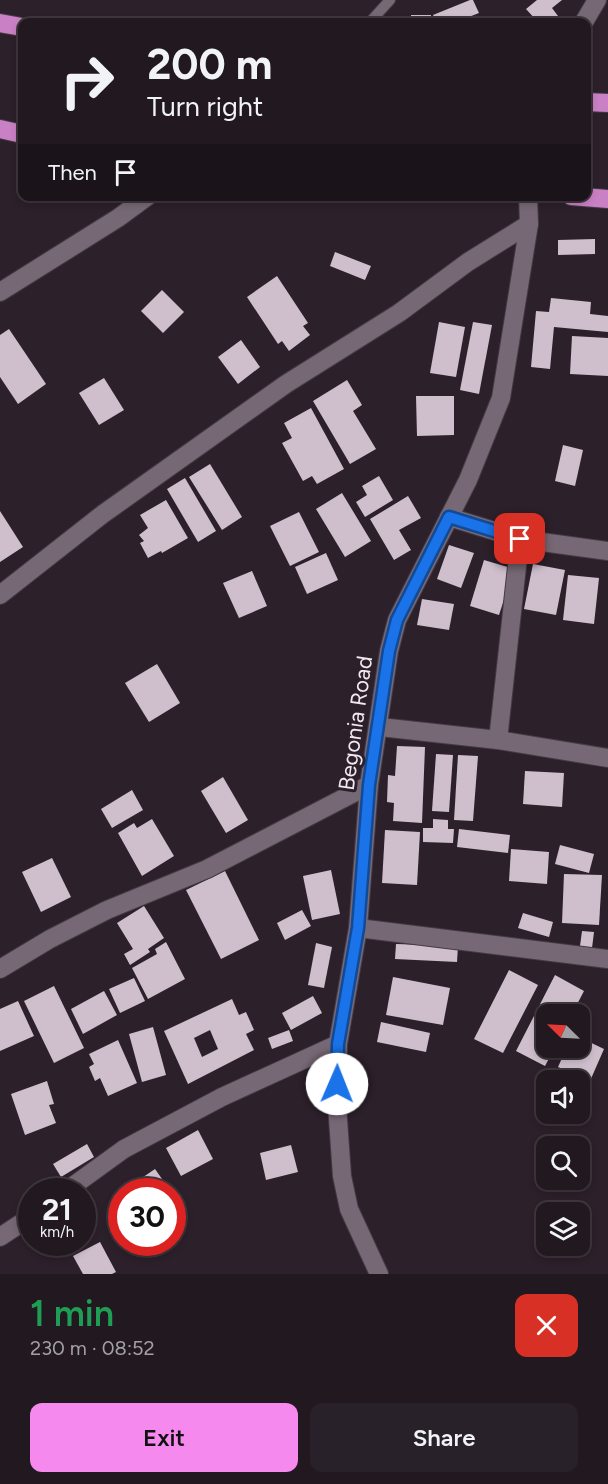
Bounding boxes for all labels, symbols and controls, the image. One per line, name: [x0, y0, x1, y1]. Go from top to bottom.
text: 200 m: [147, 39, 272, 90]
icon: right: [48, 42, 126, 120]
text: Turn right: [147, 90, 263, 123]
icon: arrive: [109, 156, 142, 189]
text: Then: [48, 159, 97, 186]
pin: [494, 513, 545, 564]
icon: arrive: [503, 522, 536, 555]
street label: Begonia Road: [333, 654, 378, 792]
north arrow: [536, 1004, 590, 1058]
map controls: [536, 1004, 590, 1256]
position arrow: [305, 1052, 369, 1116]
button: sound: [536, 1070, 590, 1124]
button: search: [536, 1136, 590, 1190]
speed limit sign: 30: [108, 1178, 186, 1256]
text: 21: [42, 1191, 72, 1228]
button: layers: [536, 1202, 590, 1256]
text: km/h: [40, 1223, 74, 1241]
text: 1 min: [30, 1292, 114, 1335]
button: close: [515, 1294, 578, 1357]
text: 230 m · 08:52: [30, 1336, 155, 1360]
button: Exit: [30, 1403, 298, 1472]
button: Share: [310, 1403, 578, 1472]

